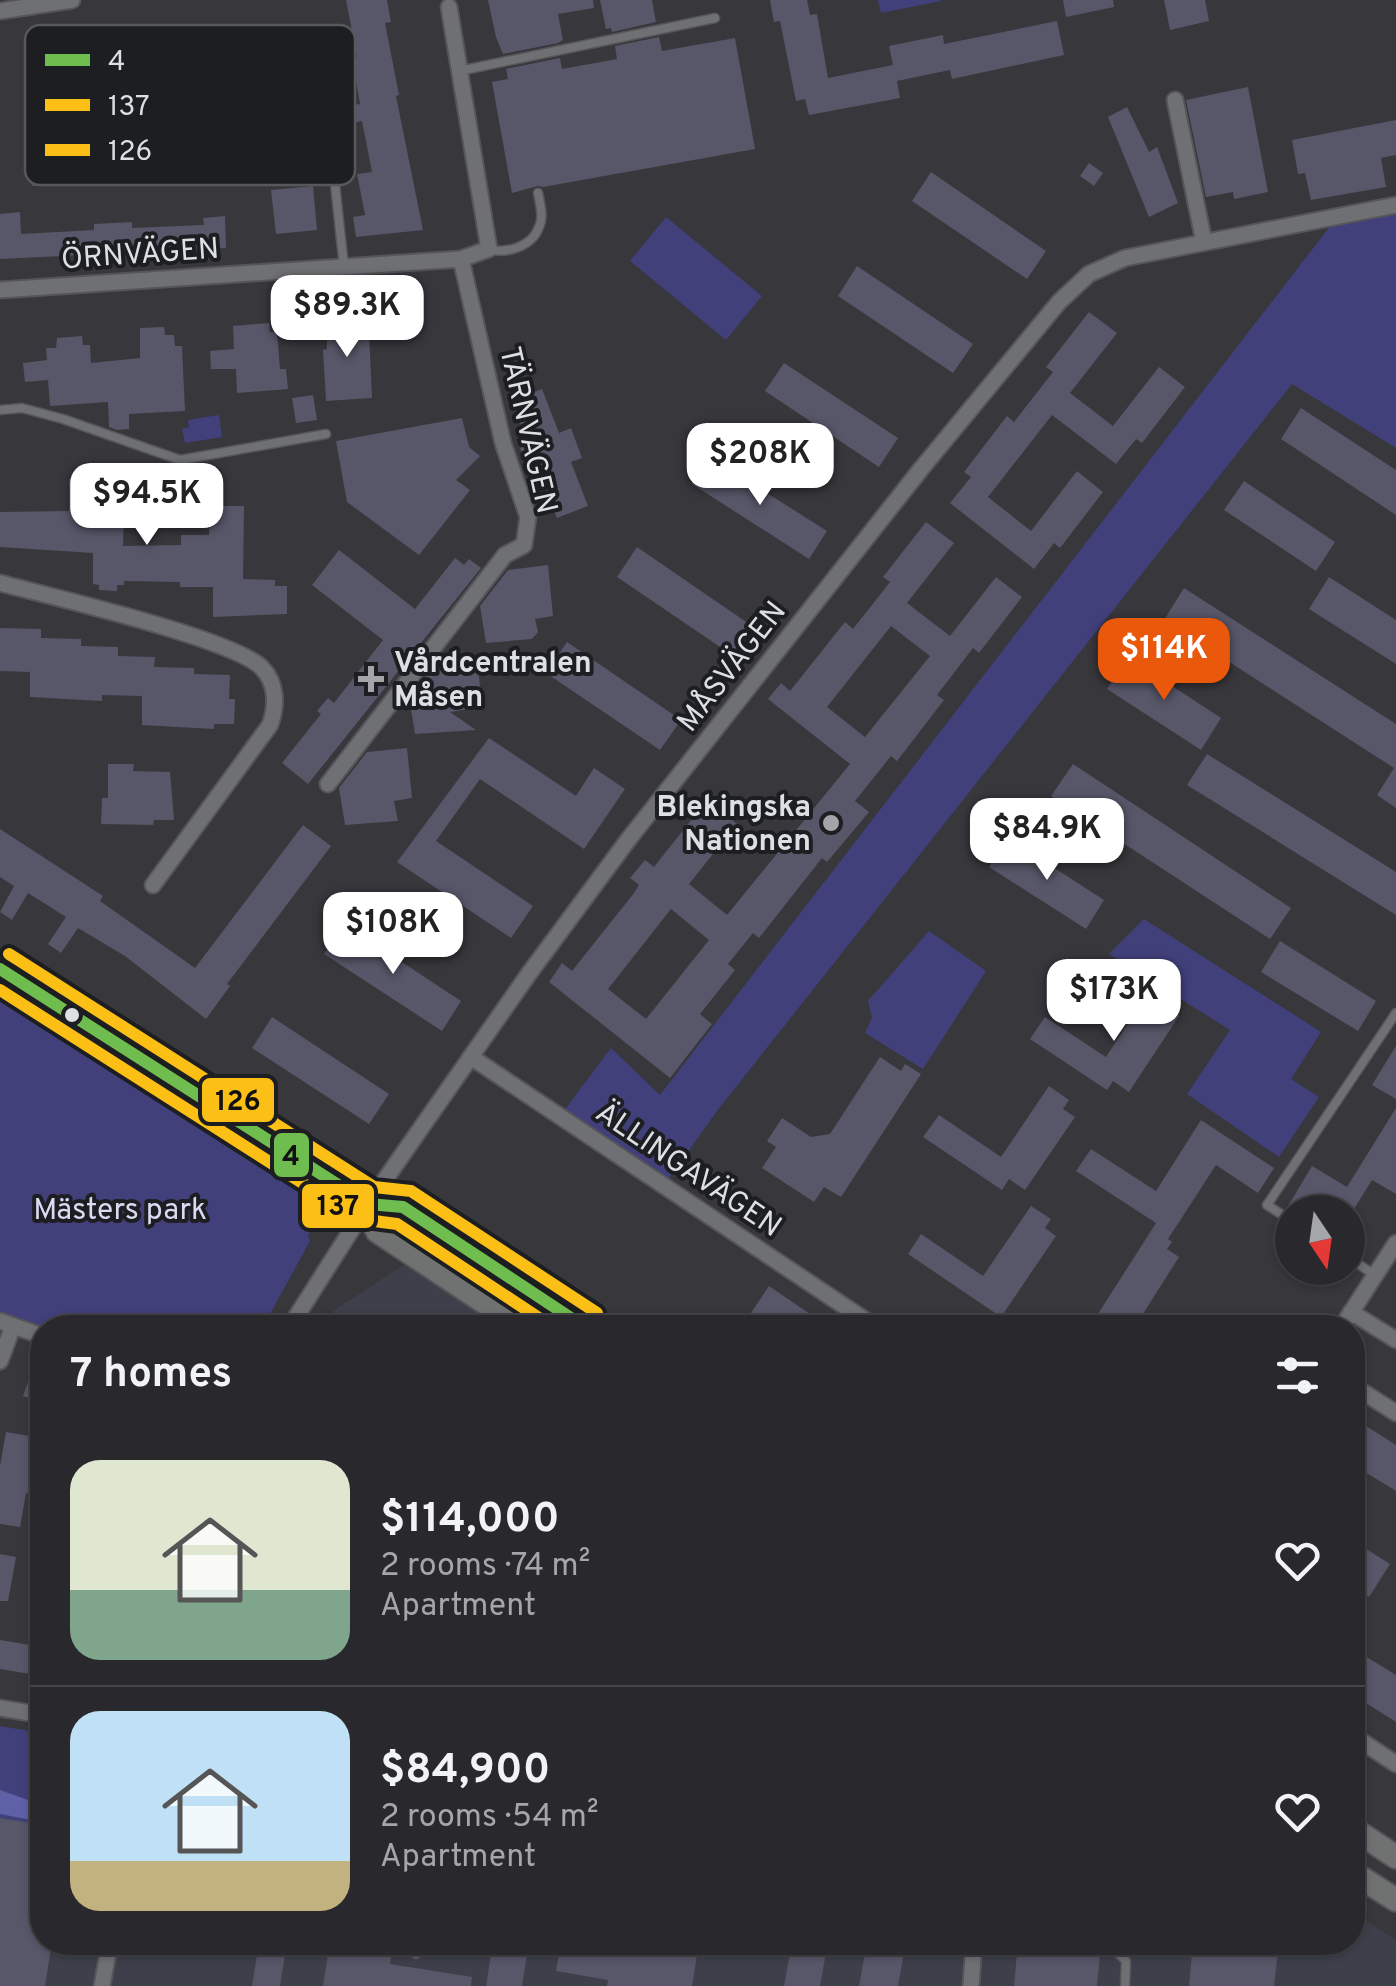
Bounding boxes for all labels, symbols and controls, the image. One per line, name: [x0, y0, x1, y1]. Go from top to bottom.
legend: [25, 25, 355, 185]
text: 4: [108, 45, 125, 81]
text: 137: [108, 90, 150, 126]
text: 126: [108, 135, 152, 171]
street label: ÖRNVÄGEN: [60, 230, 220, 279]
pin: $89.3K: [266, 275, 428, 360]
text: $89.3K: [293, 287, 401, 327]
street label: TÄRNVÄGEN: [489, 343, 566, 518]
pin: $208K: [690, 423, 830, 508]
text: $208K: [709, 435, 811, 475]
pin: $94.5K: [66, 463, 228, 548]
text: $94.5K: [92, 475, 202, 515]
street label: MÅSVÄGEN: [669, 594, 795, 740]
pin: $114K: [1094, 618, 1234, 703]
text: $114K: [1120, 630, 1208, 670]
place label: Vårdcentralen Måsen: [394, 646, 592, 717]
marker: Vårdcentralen Måsen: [358, 666, 384, 692]
place label: Blekingska Nationen: [657, 790, 811, 861]
pin: $84.9K: [966, 798, 1128, 883]
text: $84.9K: [992, 810, 1102, 850]
marker: Blekingska Nationen: [820, 812, 842, 834]
pin: $108K: [323, 892, 463, 977]
text: $108K: [345, 904, 441, 944]
pin: $173K: [1044, 959, 1184, 1044]
text: $173K: [1069, 971, 1159, 1011]
unlabelled marker: [62, 1005, 82, 1025]
line badge: 126: [200, 1076, 276, 1124]
text: 126: [215, 1085, 261, 1121]
street label: ÄLLINGAVÄGEN: [588, 1094, 789, 1247]
line badge: 4: [272, 1131, 311, 1179]
text: 4: [282, 1140, 300, 1176]
line badge: 137: [300, 1182, 376, 1230]
text: 137: [317, 1190, 359, 1226]
park label: Mästers park: [33, 1193, 207, 1230]
north arrow: [1275, 1195, 1365, 1285]
map controls: [1275, 1195, 1365, 1285]
icon: filters: [1270, 1348, 1325, 1403]
text: 7 homes: [70, 1349, 232, 1402]
text: $114,000: [380, 1494, 560, 1547]
icon: home: [150, 1500, 270, 1620]
icon: heart: [1270, 1533, 1325, 1588]
text: 2 rooms · 74 m²: [380, 1547, 590, 1587]
text: Apartment: [380, 1587, 536, 1627]
text: $84,900: [380, 1745, 550, 1798]
icon: home: [150, 1751, 270, 1871]
icon: heart: [1270, 1784, 1325, 1839]
text: 2 rooms · 54 m²: [380, 1798, 599, 1838]
text: Apartment: [380, 1838, 536, 1878]

